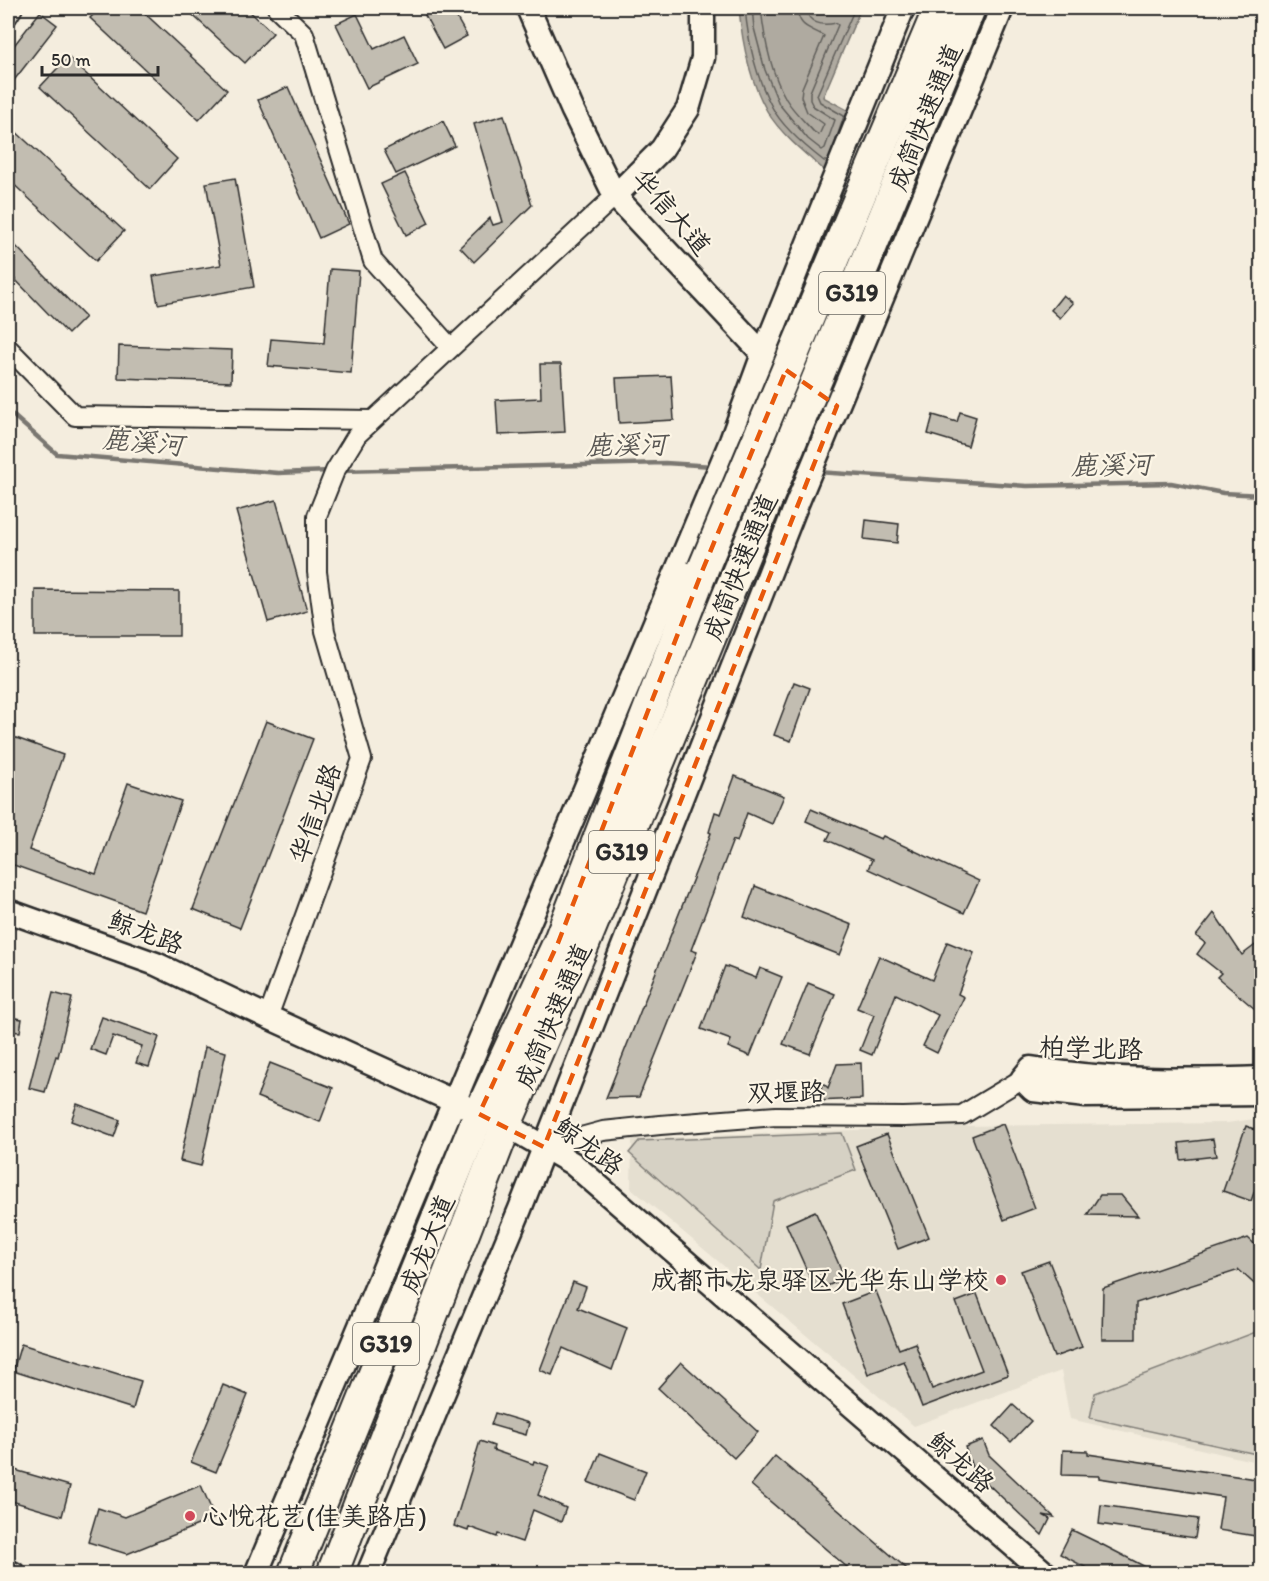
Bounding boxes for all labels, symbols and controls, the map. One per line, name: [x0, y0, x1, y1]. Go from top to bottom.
scale bar: [42, 39, 158, 77]
street label: 成简快速通道: [881, 39, 969, 195]
text: 50 m: [51, 49, 91, 71]
street label: 华信大道: [626, 162, 718, 262]
road number: G319: [819, 272, 885, 314]
water label: 鹿溪河: [101, 422, 189, 462]
water label: 鹿溪河: [585, 427, 671, 462]
water label: 鹿溪河: [1070, 447, 1156, 482]
street label: 成简快速通道: [696, 489, 784, 645]
street label: 华信北路: [282, 759, 348, 867]
road number: G319: [589, 831, 655, 873]
street label: 鲸龙路: [104, 903, 188, 961]
street label: 成简快速通道: [508, 938, 598, 1094]
street label: 柏学北路: [1038, 1030, 1144, 1066]
street label: 双堰路: [747, 1075, 825, 1109]
street label: 鲸龙路: [548, 1110, 630, 1182]
street label: 成龙大道: [393, 1190, 461, 1298]
place label: 成都市龙泉驿区光华东山学校: [651, 1264, 989, 1296]
marker: 成都市龙泉驿区光华东山学校: [994, 1273, 1008, 1287]
road number: G319: [353, 1323, 419, 1365]
street label: 鲸龙路: [921, 1424, 1001, 1500]
place label: 心悦花艺(佳美路店): [202, 1500, 427, 1532]
marker: 心悦花艺(佳美路店): [183, 1509, 197, 1523]

